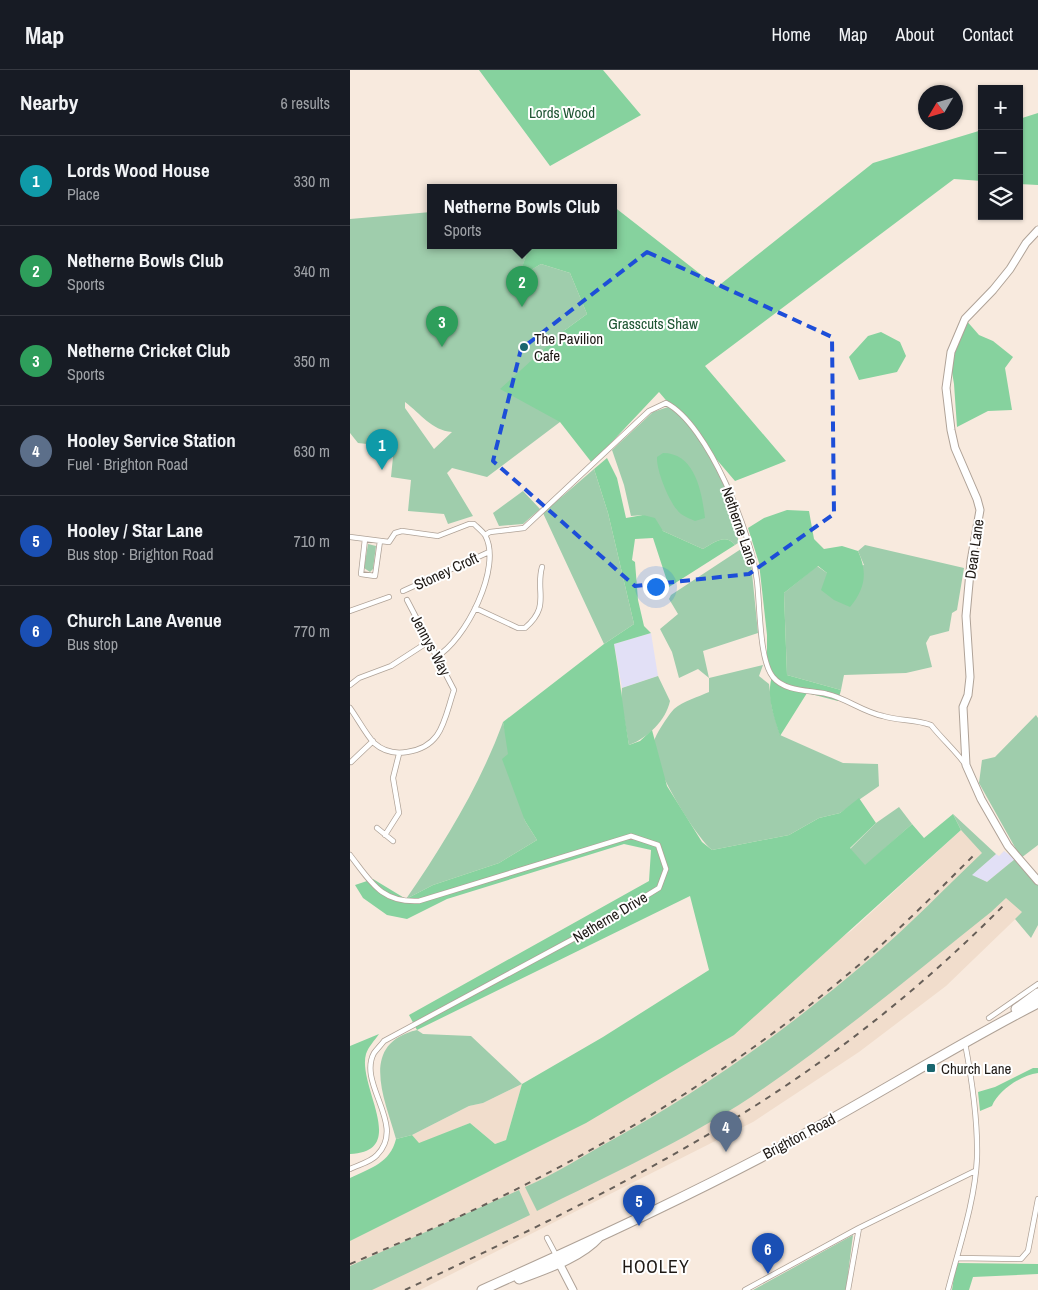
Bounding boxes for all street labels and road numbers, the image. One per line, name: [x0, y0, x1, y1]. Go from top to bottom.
street label: Netherne Lane: [717, 484, 763, 568]
street label: Dean Lane: [959, 518, 989, 580]
street label: Stoney Croft: [411, 547, 482, 595]
street label: Jennys Way: [406, 611, 456, 680]
street label: Netherne Drive: [569, 886, 651, 947]
street label: Brighton Road: [759, 1108, 839, 1164]

